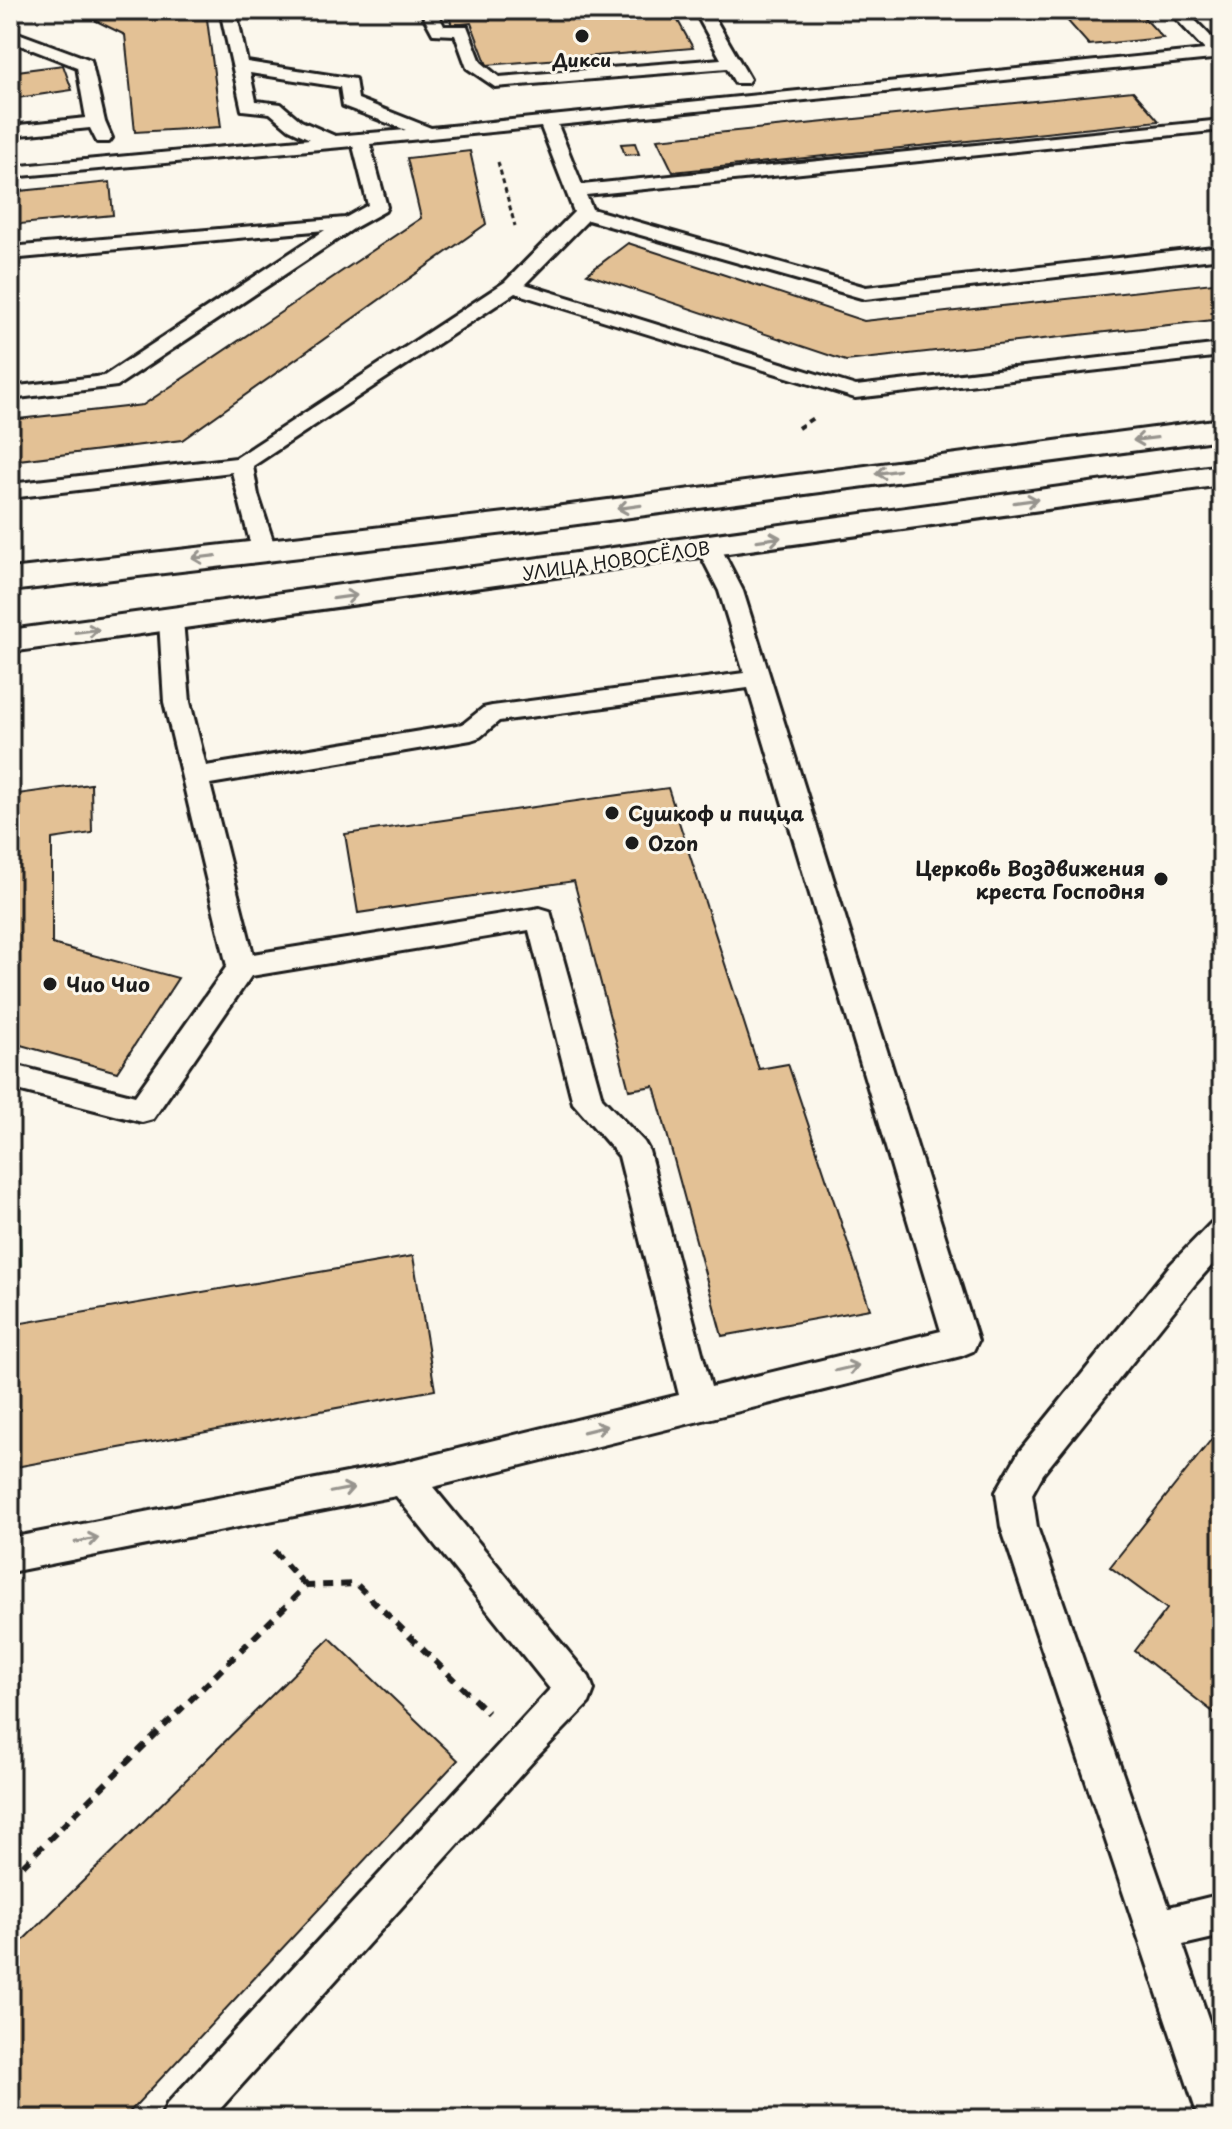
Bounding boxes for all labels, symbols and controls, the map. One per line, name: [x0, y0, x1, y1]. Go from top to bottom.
marker: Дикси: [573, 27, 591, 45]
place label: Дикси: [552, 46, 611, 73]
one-way arrow: [1132, 431, 1158, 446]
one-way arrow: [875, 465, 900, 480]
one-way arrow: [1013, 493, 1039, 508]
one-way arrow: [617, 500, 642, 515]
one-way arrow: [756, 531, 781, 546]
street label: УЛИЦА НОВОСЁЛОВ: [521, 533, 711, 587]
one-way arrow: [191, 549, 218, 564]
one-way arrow: [332, 589, 357, 604]
one-way arrow: [74, 623, 99, 638]
place label: Сушкоф и пицца: [628, 798, 804, 828]
marker: Сушкоф и пицца: [603, 804, 621, 822]
place label: Ozon: [648, 828, 698, 858]
marker: Ozon: [623, 834, 641, 852]
place label: Церковь Воздвижения креста Господня: [915, 853, 1145, 906]
marker: Церковь Воздвижения креста Господня: [1152, 870, 1170, 888]
place label: Чио Чио: [66, 969, 150, 999]
marker: Чио Чио: [41, 975, 59, 993]
one-way arrow: [834, 1360, 860, 1375]
one-way arrow: [581, 1421, 607, 1436]
one-way arrow: [328, 1481, 354, 1496]
one-way arrow: [73, 1531, 99, 1546]

